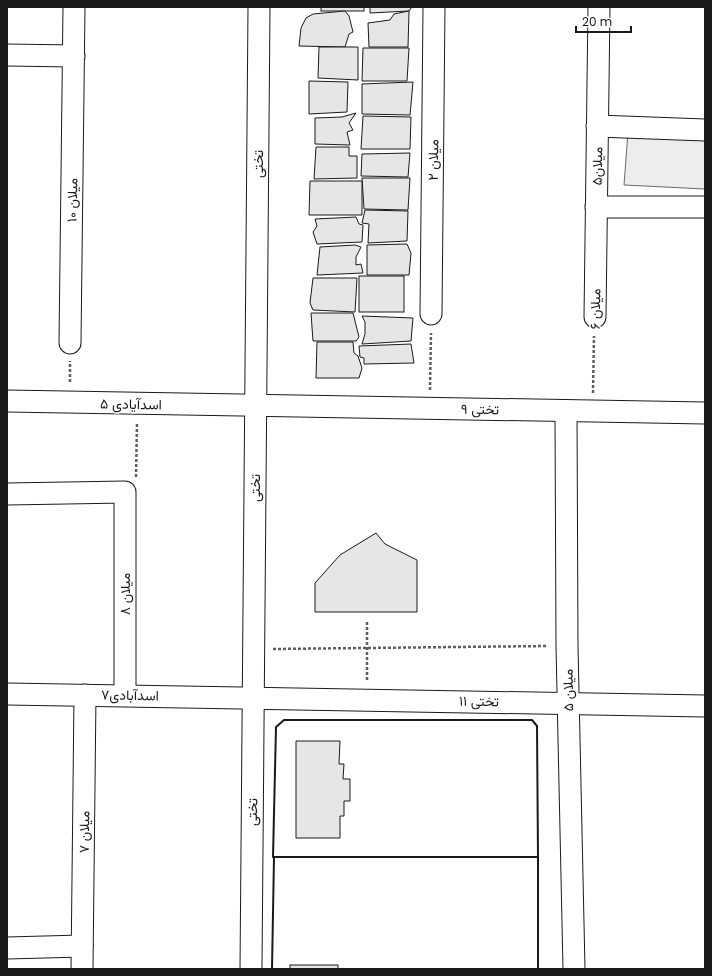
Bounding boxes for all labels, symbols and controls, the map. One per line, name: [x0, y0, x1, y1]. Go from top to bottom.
scale bar: [576, 8, 631, 34]
text: 20 m: [582, 13, 612, 30]
street label: میلان ۲: [423, 139, 443, 181]
street label: میلان۵: [587, 146, 607, 186]
street label: تختی: [248, 150, 268, 178]
street label: میلان ۱۰: [62, 178, 82, 222]
street label: میلان ۶: [585, 288, 605, 330]
street label: اسدآیادی ۵: [100, 393, 162, 415]
street label: تختی ۹: [461, 399, 499, 419]
street label: تختی: [245, 474, 265, 502]
street label: میلان ۸: [115, 573, 135, 615]
street label: میلان ۵: [558, 669, 578, 711]
street label: اسدآبادی۷: [101, 684, 159, 706]
street label: تختی ۱۱: [459, 691, 499, 711]
street label: تختی: [242, 798, 262, 826]
street label: میلان ۷: [74, 811, 94, 853]

